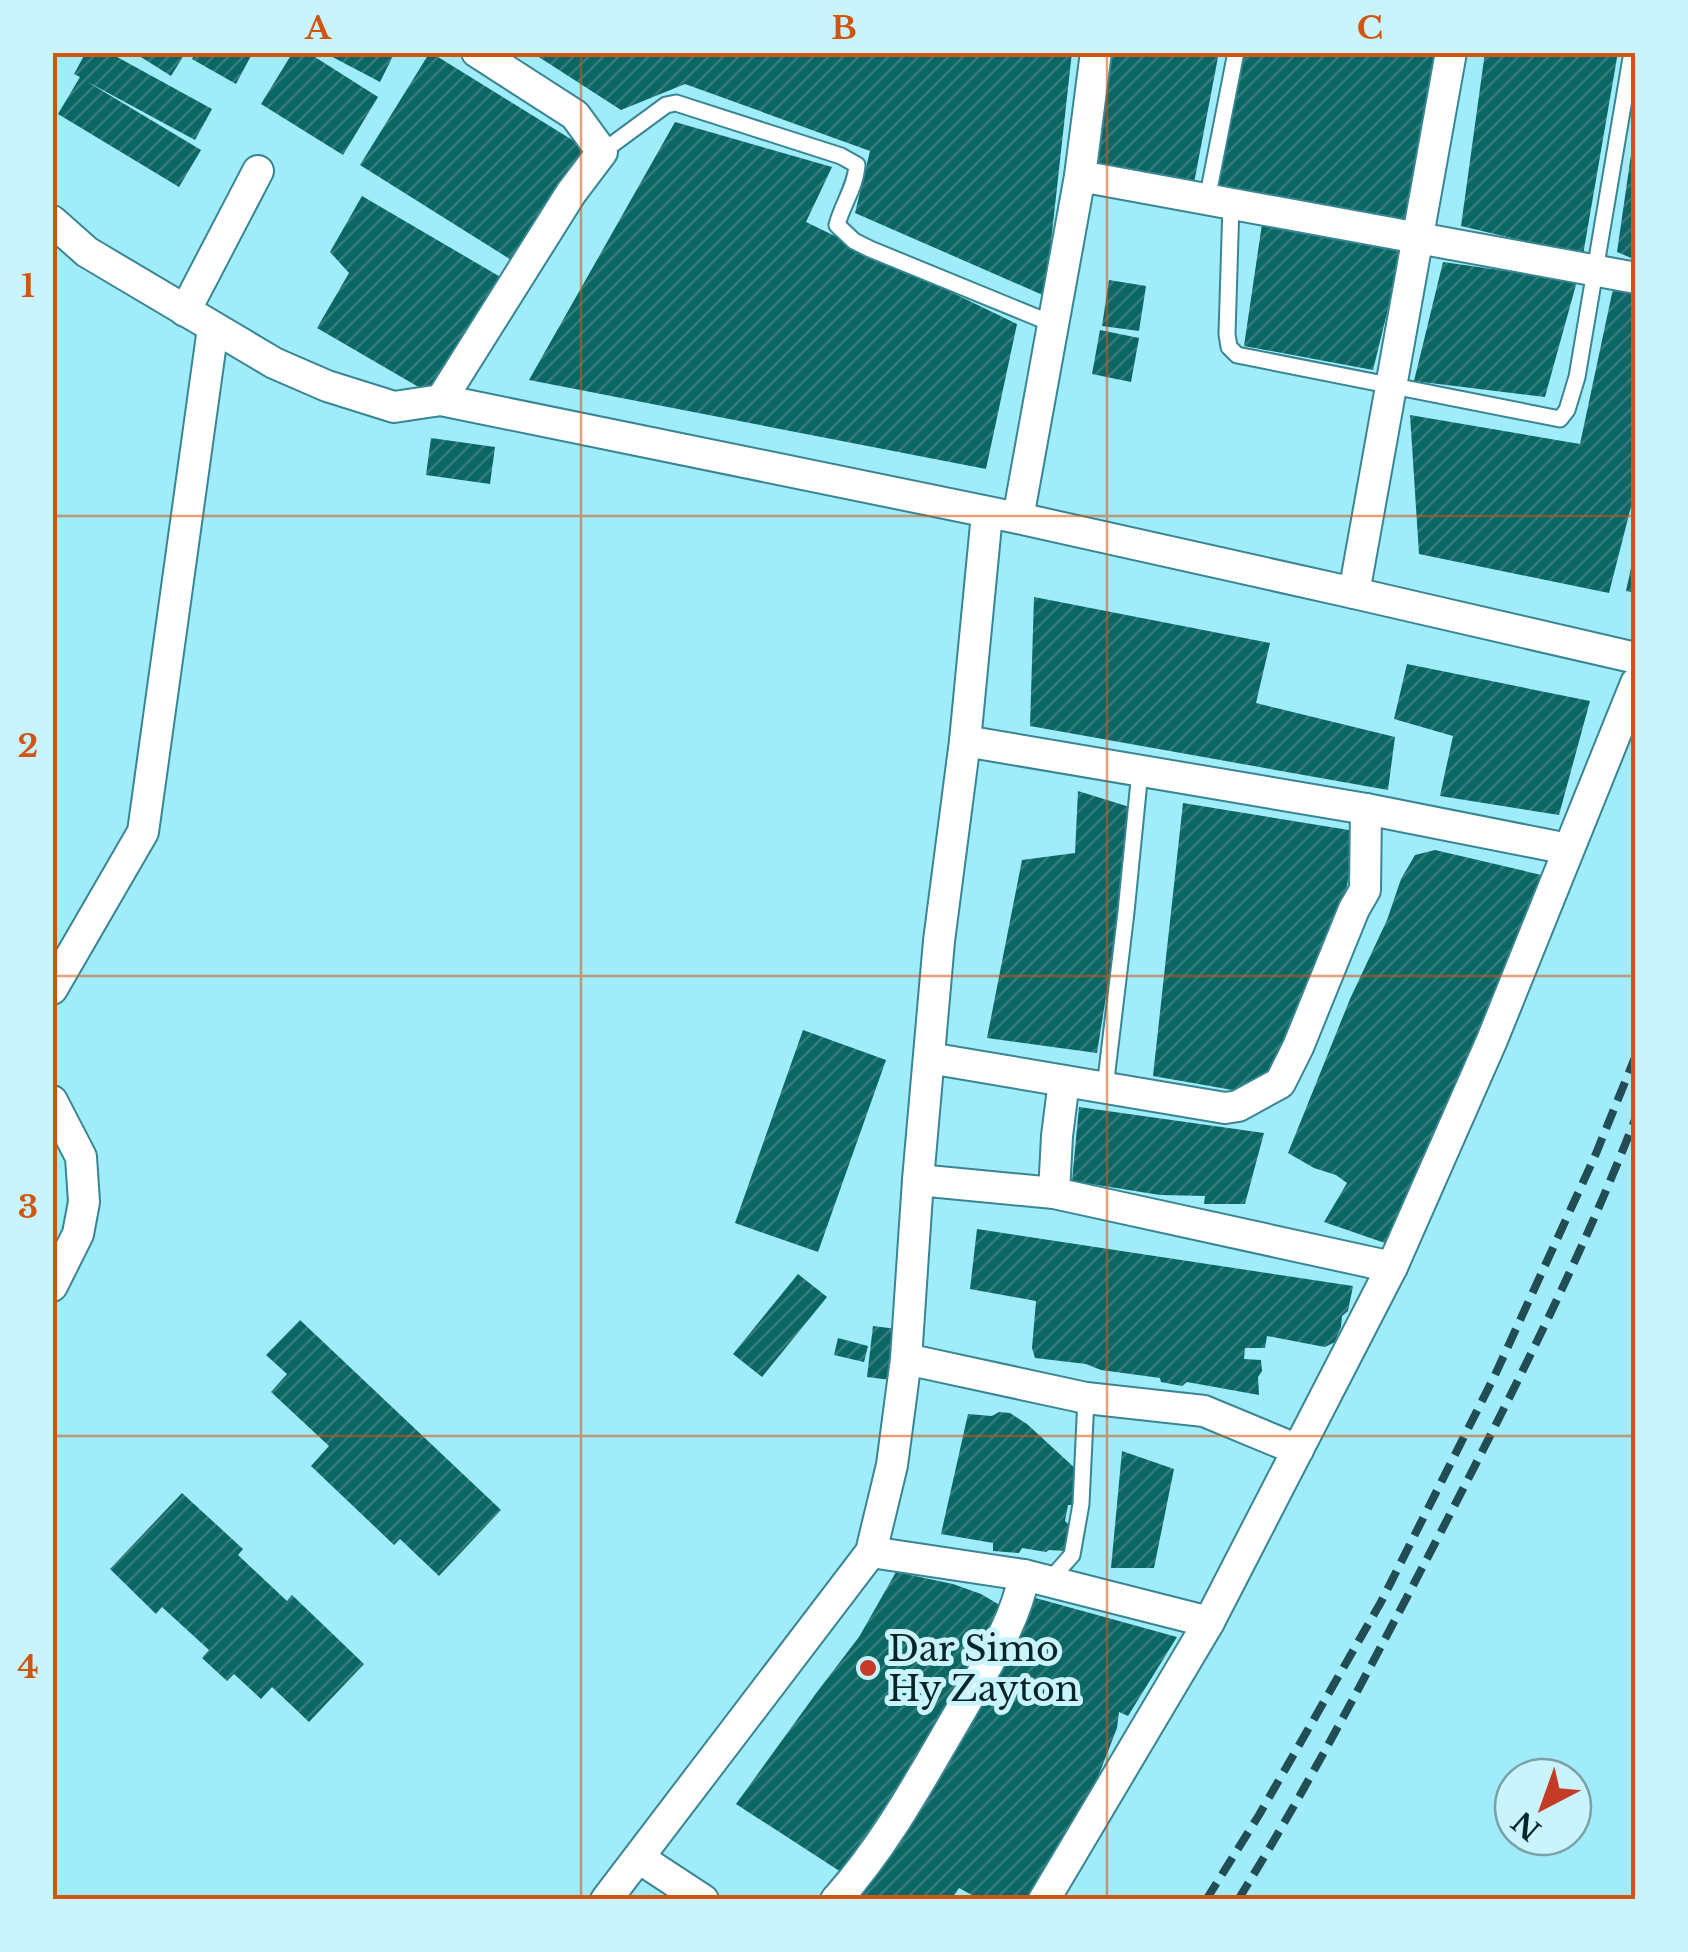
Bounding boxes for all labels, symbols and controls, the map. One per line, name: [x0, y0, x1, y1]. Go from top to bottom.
text: A: [304, 8, 332, 48]
text: B: [831, 8, 857, 48]
text: C: [1357, 8, 1383, 48]
text: 1: [21, 266, 35, 306]
text: 2: [18, 726, 38, 766]
text: 3: [18, 1187, 38, 1227]
place label: Dar Simo Hy Zayton: [888, 1627, 1079, 1710]
text: 4: [17, 1647, 39, 1687]
marker: Dar Simo Hy Zayton: [857, 1657, 879, 1679]
north arrow: [1493, 1757, 1593, 1857]
text: N: [1506, 1804, 1548, 1847]

